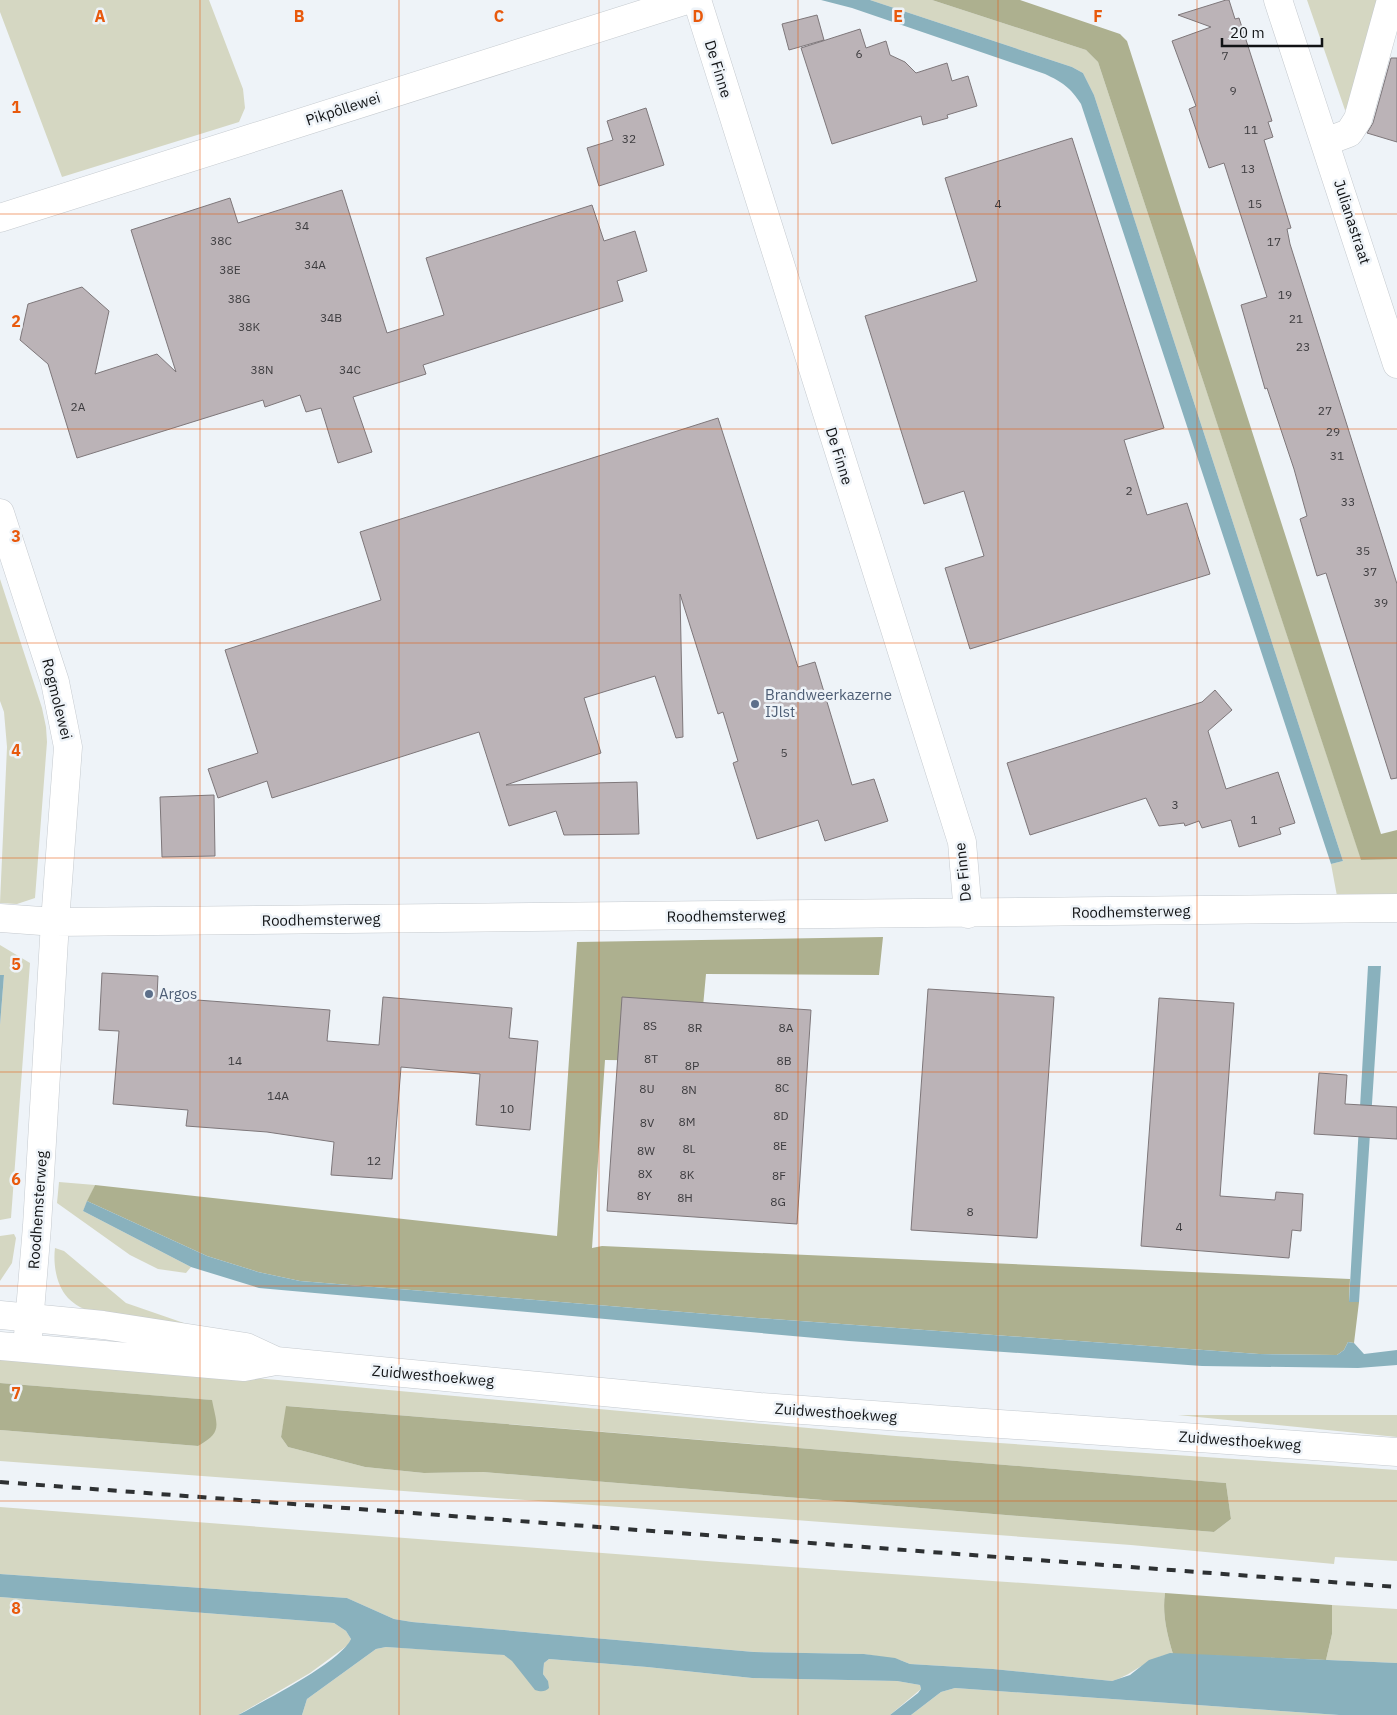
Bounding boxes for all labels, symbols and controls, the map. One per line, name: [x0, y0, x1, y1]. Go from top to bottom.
text: A: [95, 6, 106, 26]
text: B: [294, 6, 305, 26]
text: C: [494, 6, 504, 26]
text: D: [692, 6, 704, 26]
text: E: [893, 6, 903, 26]
text: F: [1093, 6, 1103, 26]
scale bar: [1222, 15, 1322, 47]
text: 20 m: [1230, 23, 1265, 42]
street label: De Finne: [701, 38, 736, 100]
house number: 6: [855, 46, 863, 61]
house number: 7: [1221, 48, 1229, 63]
house number: 9: [1229, 83, 1237, 98]
street label: Pikpôllewei: [303, 88, 383, 130]
text: 1: [11, 97, 21, 117]
house number: 11: [1244, 122, 1258, 137]
house number: 32: [622, 131, 636, 146]
house number: 13: [1241, 161, 1255, 176]
street label: Julianastraat: [1330, 177, 1375, 267]
house number: 4: [994, 196, 1002, 211]
house number: 15: [1248, 196, 1262, 211]
house number: 34: [295, 218, 309, 233]
house number: 38C: [210, 233, 232, 248]
house number: 17: [1267, 234, 1281, 249]
house number: 34A: [304, 257, 326, 272]
house number: 38E: [219, 262, 241, 277]
house number: 19: [1278, 287, 1292, 302]
house number: 38G: [228, 291, 250, 306]
house number: 34B: [320, 310, 342, 325]
text: 2: [11, 311, 21, 331]
house number: 21: [1289, 311, 1303, 326]
house number: 38K: [238, 319, 260, 334]
house number: 23: [1296, 339, 1310, 354]
house number: 38N: [251, 362, 273, 377]
house number: 34C: [339, 362, 361, 377]
house number: 2A: [71, 399, 86, 414]
house number: 27: [1318, 403, 1332, 418]
house number: 29: [1326, 424, 1340, 439]
street label: De Finne: [822, 425, 857, 487]
house number: 31: [1330, 448, 1344, 463]
house number: 2: [1125, 483, 1133, 498]
house number: 33: [1341, 494, 1355, 509]
text: 3: [11, 526, 21, 546]
house number: 35: [1356, 543, 1370, 558]
house number: 37: [1363, 564, 1377, 579]
house number: 39: [1374, 595, 1388, 610]
street label: Rogmolewei: [38, 656, 77, 741]
place label: Brandweerkazerne IJlst: [765, 685, 892, 721]
marker: Brandweerkazerne IJlst: [749, 698, 761, 710]
text: 4: [11, 740, 21, 760]
house number: 5: [780, 745, 788, 760]
house number: 3: [1171, 797, 1179, 812]
house number: 1: [1250, 812, 1258, 827]
street label: De Finne: [950, 842, 975, 903]
street label: Roodhemsterweg: [1072, 901, 1191, 922]
street label: Roodhemsterweg: [667, 905, 786, 926]
street label: Roodhemsterweg: [262, 909, 381, 930]
text: 5: [11, 954, 21, 974]
place label: Argos: [159, 984, 197, 1003]
marker: Argos: [143, 988, 155, 1000]
house number: 8S: [643, 1018, 657, 1033]
house number: 8R: [688, 1020, 703, 1035]
house number: 8A: [779, 1020, 794, 1035]
house number: 8T: [644, 1051, 658, 1066]
house number: 14: [228, 1053, 242, 1068]
house number: 8B: [776, 1053, 792, 1068]
house number: 8P: [685, 1058, 699, 1073]
house number: 8C: [775, 1080, 790, 1095]
house number: 8U: [639, 1081, 655, 1096]
house number: 8N: [681, 1082, 697, 1097]
house number: 14A: [267, 1088, 289, 1103]
house number: 10: [500, 1101, 514, 1116]
house number: 8D: [773, 1108, 789, 1123]
house number: 8M: [679, 1114, 695, 1129]
house number: 8V: [640, 1115, 655, 1130]
house number: 8E: [773, 1138, 787, 1153]
house number: 8L: [682, 1141, 696, 1156]
house number: 8W: [637, 1143, 655, 1158]
street label: Roodhemsterweg: [24, 1150, 51, 1270]
house number: 12: [367, 1153, 381, 1168]
house number: 8X: [638, 1166, 653, 1181]
house number: 8K: [680, 1167, 695, 1182]
house number: 8F: [772, 1168, 786, 1183]
text: 6: [11, 1169, 21, 1189]
house number: 8Y: [637, 1188, 651, 1203]
house number: 8H: [677, 1190, 693, 1205]
house number: 8G: [770, 1194, 786, 1209]
house number: 8: [966, 1204, 974, 1219]
house number: 4: [1175, 1219, 1183, 1234]
street label: Zuidwesthoekweg: [371, 1361, 495, 1390]
text: 7: [11, 1383, 21, 1403]
street label: Zuidwesthoekweg: [774, 1399, 898, 1426]
street label: Zuidwesthoekweg: [1178, 1427, 1302, 1454]
text: 8: [11, 1598, 21, 1618]

